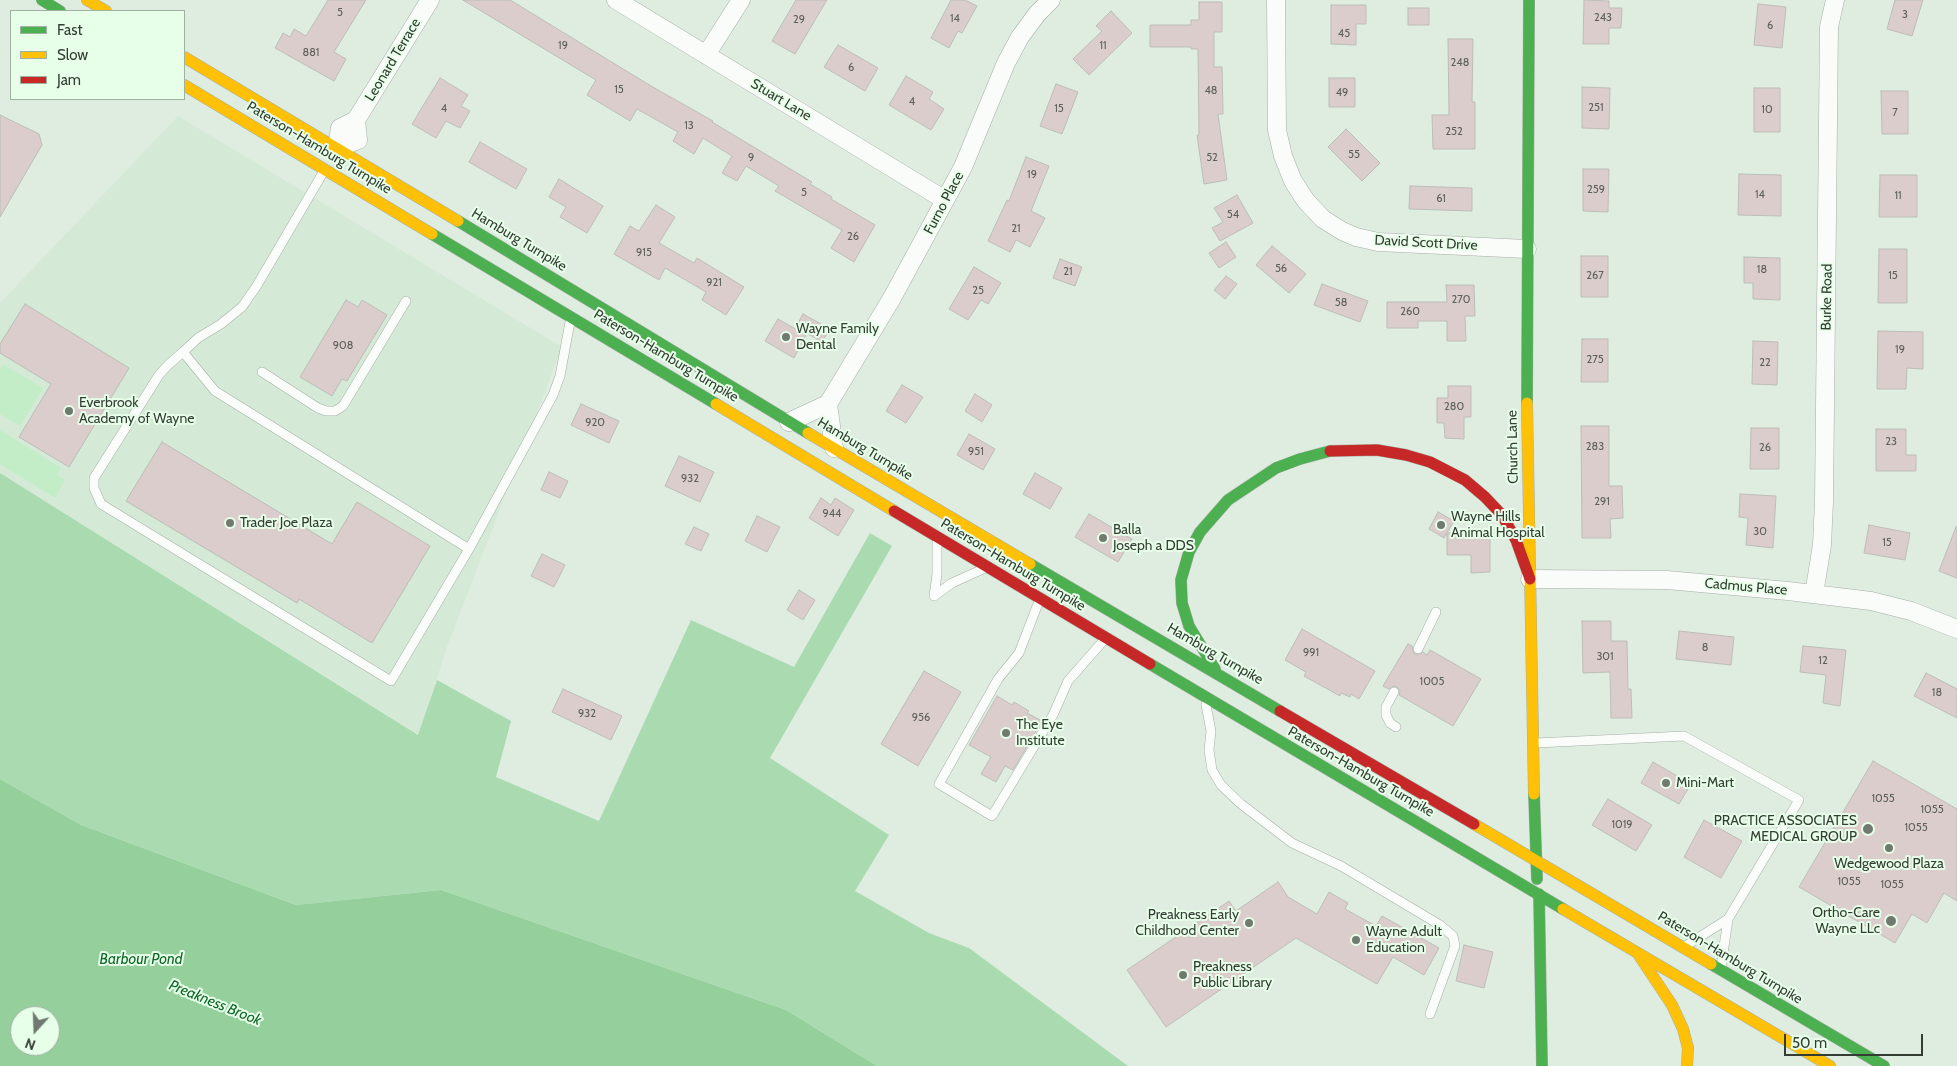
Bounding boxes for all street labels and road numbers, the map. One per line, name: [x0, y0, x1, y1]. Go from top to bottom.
street label: Leonard Terrace: [362, 15, 424, 105]
street label: Stuart Lane: [748, 75, 814, 125]
street label: Paterson-Hamburg Turnpike: [244, 98, 394, 198]
street label: Furno Place: [920, 169, 968, 237]
street label: Hamburg Turnpike: [468, 205, 570, 275]
street label: David Scott Drive: [1374, 232, 1478, 254]
street label: Burke Road: [1818, 264, 1836, 330]
street label: Paterson-Hamburg Turnpike: [591, 306, 741, 406]
street label: Church Lane: [1504, 410, 1522, 484]
street label: Hamburg Turnpike: [814, 414, 916, 484]
street label: Paterson-Hamburg Turnpike: [938, 515, 1088, 615]
street label: Cadmus Place: [1704, 575, 1788, 599]
street label: Hamburg Turnpike: [1164, 620, 1266, 688]
street label: Paterson-Hamburg Turnpike: [1285, 723, 1437, 821]
street label: Paterson-Hamburg Turnpike: [1655, 908, 1805, 1008]

